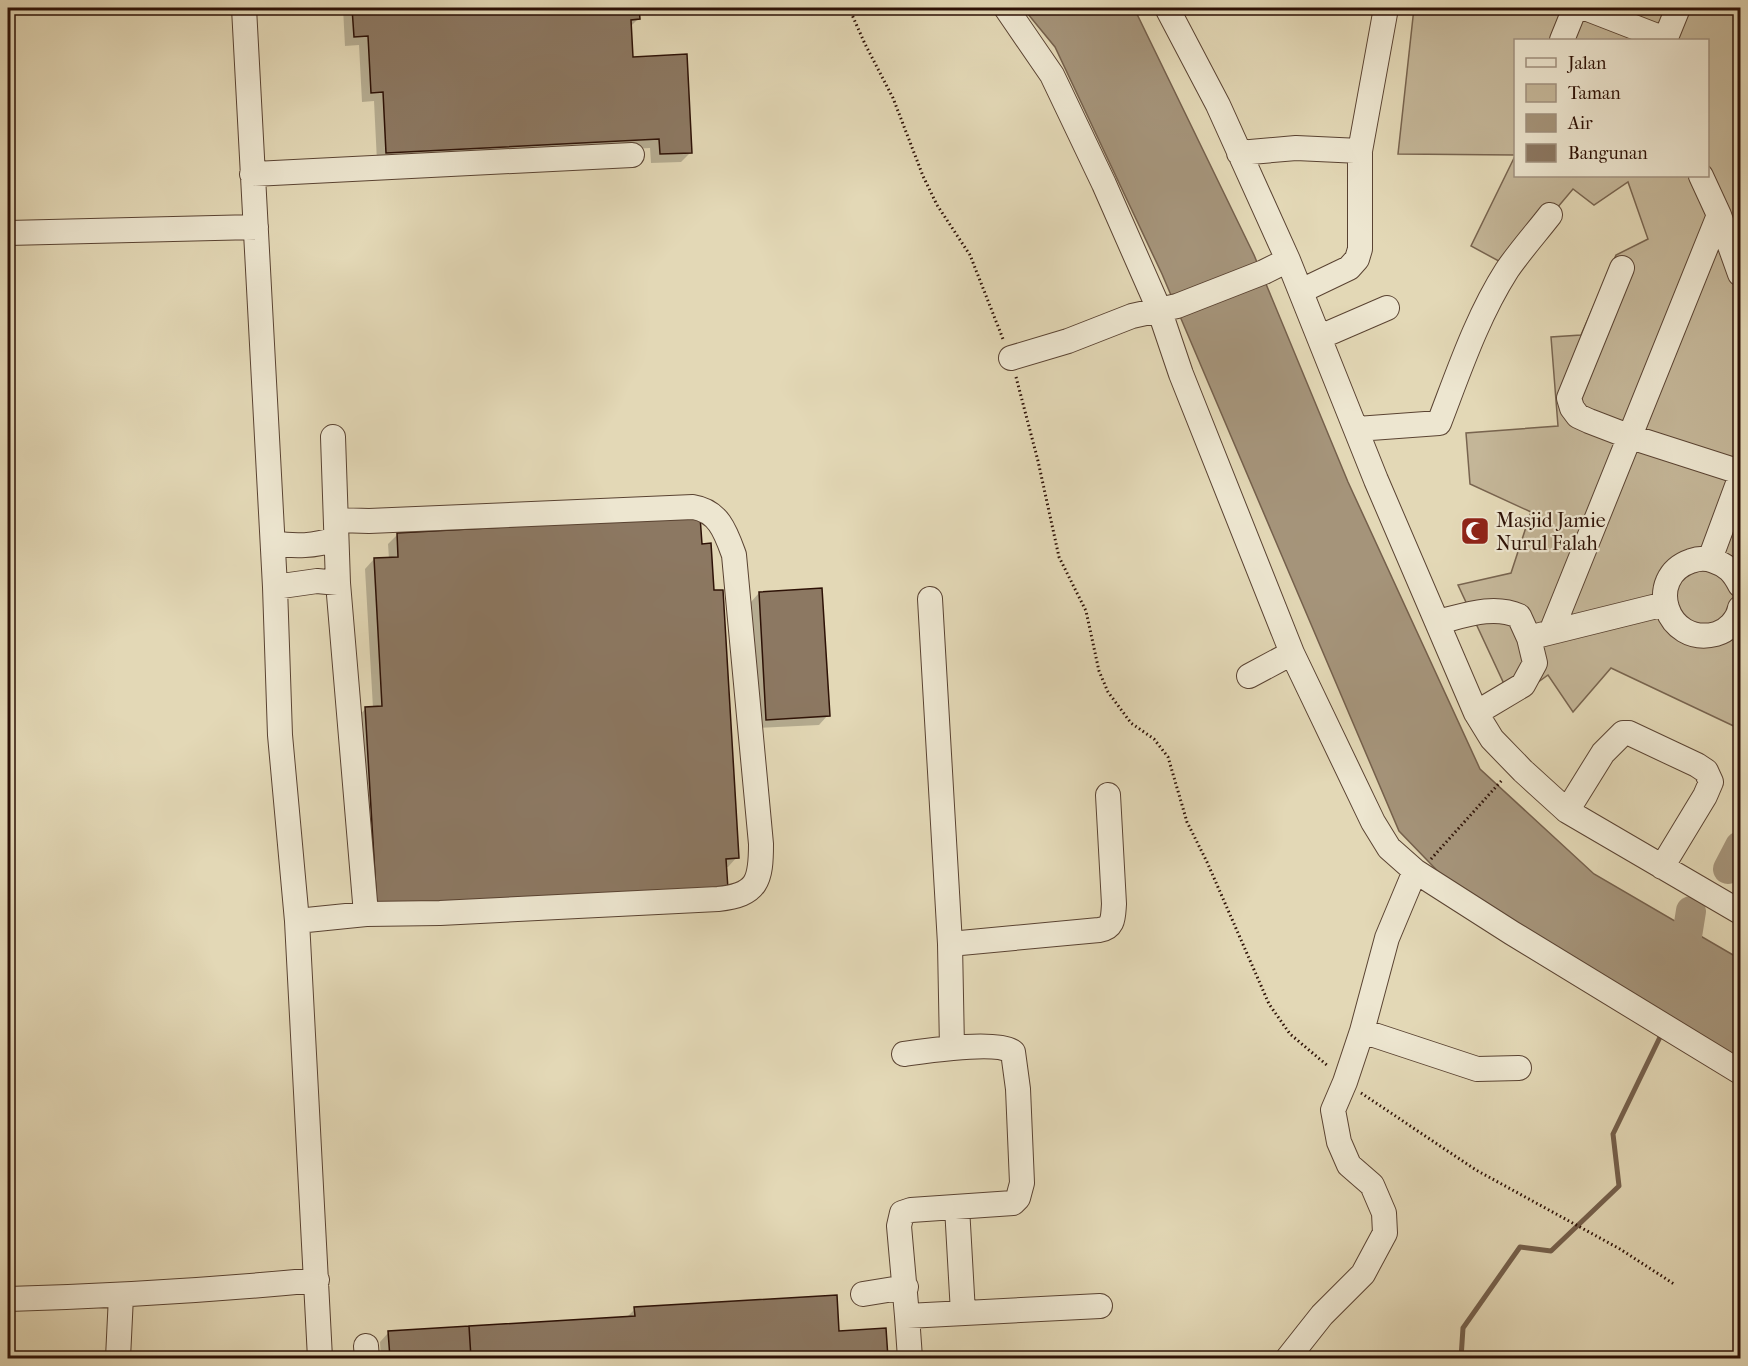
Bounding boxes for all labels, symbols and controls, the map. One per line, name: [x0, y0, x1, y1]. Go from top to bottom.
legend: [1514, 39, 1709, 177]
text: Jalan: [1566, 53, 1607, 74]
text: Taman: [1568, 83, 1621, 104]
text: Air: [1567, 113, 1593, 134]
text: Bangunan: [1568, 143, 1648, 164]
place label: Masjid Jamie Nurul Falah: [1496, 509, 1606, 555]
mosque icon: Masjid Jamie Nurul Falah: [1459, 515, 1491, 547]

